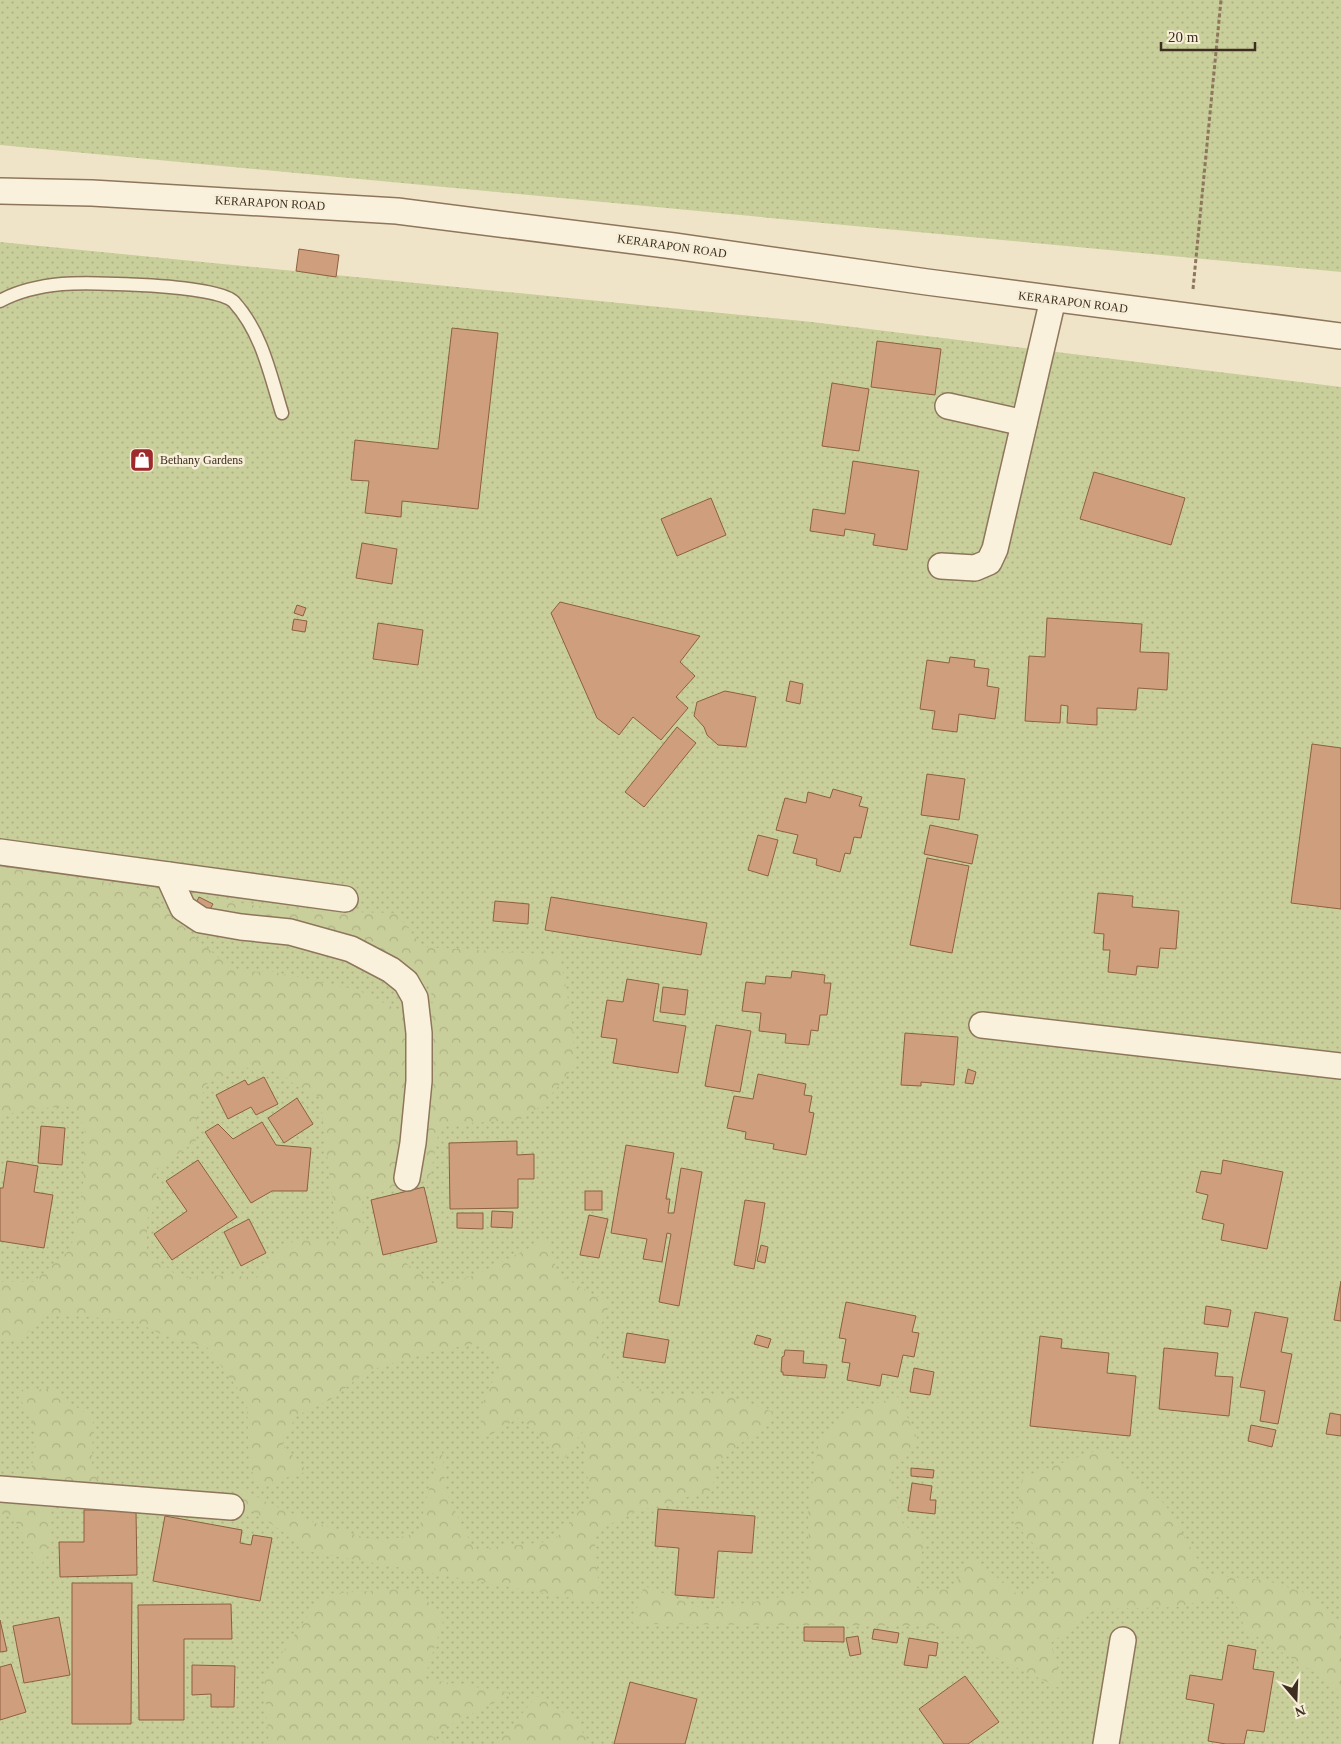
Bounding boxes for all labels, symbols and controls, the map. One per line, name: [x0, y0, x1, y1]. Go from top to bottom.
scale bar: [1161, 20, 1255, 52]
text: 20 m: [1168, 29, 1199, 45]
street label: KERARAPON ROAD: [215, 193, 326, 213]
street label: KERARAPON ROAD: [616, 231, 728, 261]
street label: KERARAPON ROAD: [1017, 288, 1129, 316]
shop icon: Bethany Gardens: [129, 447, 155, 473]
place label: Bethany Gardens: [160, 453, 243, 467]
north arrow: [1271, 1674, 1321, 1724]
text: N: [1293, 1702, 1307, 1720]

